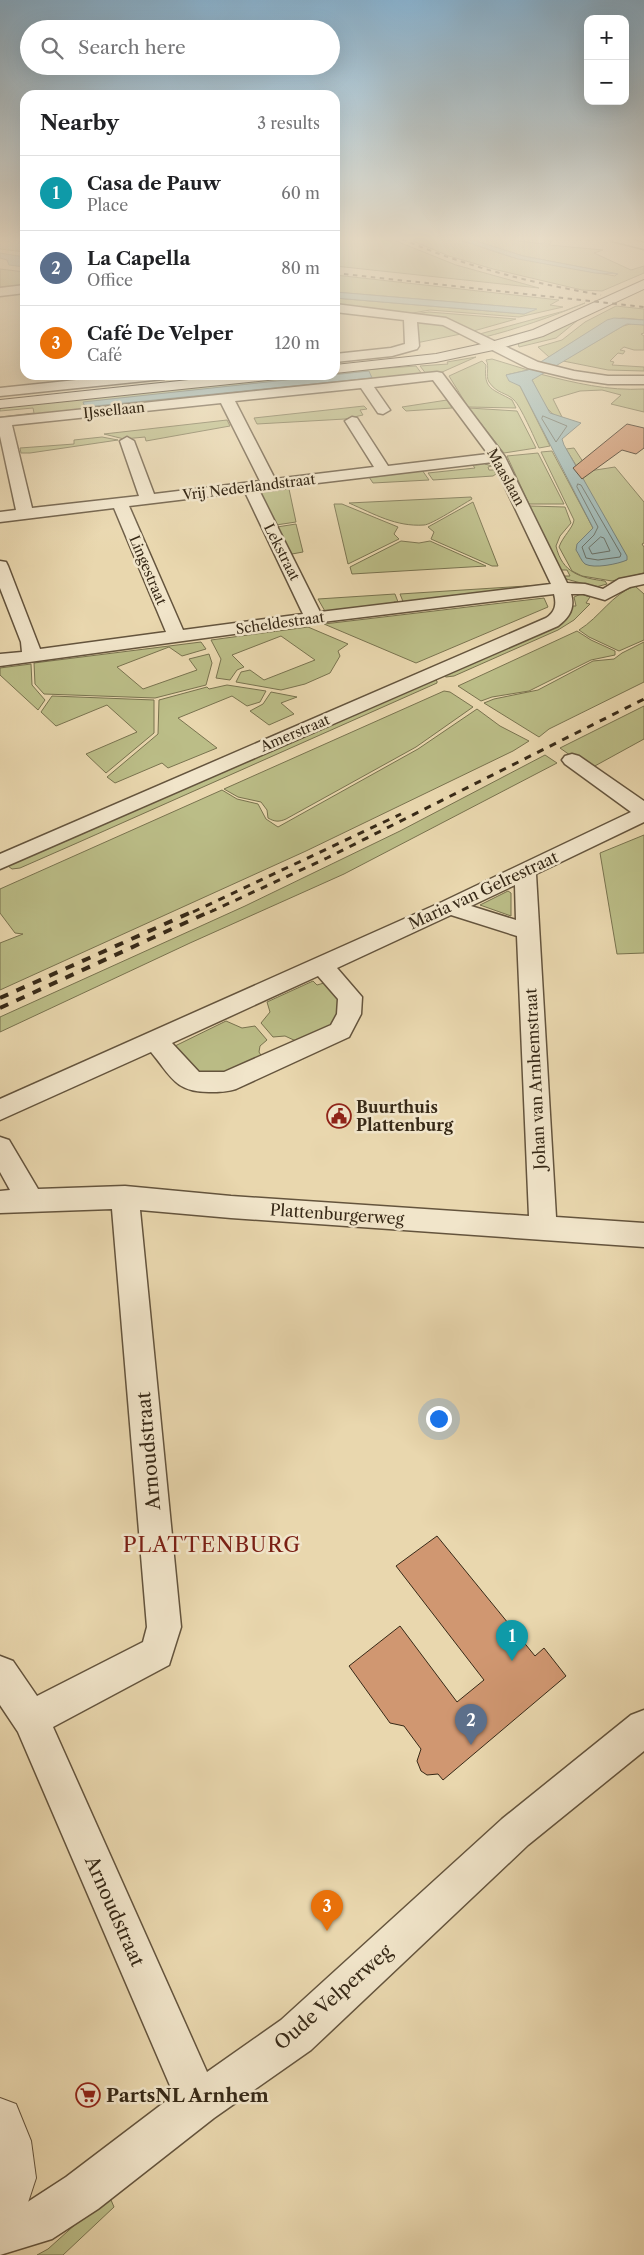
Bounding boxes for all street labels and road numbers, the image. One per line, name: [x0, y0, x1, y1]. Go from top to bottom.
street label: IJssellaan: [82, 398, 146, 422]
street label: Maaslaan: [483, 445, 529, 509]
street label: Vrij Nederlandstraat: [181, 470, 316, 504]
street label: Lekstraat: [260, 520, 304, 584]
street label: Lingestraat: [125, 532, 171, 608]
street label: Scheldestraat: [234, 608, 326, 638]
street label: Amerstraat: [257, 710, 332, 756]
street label: Maria van Gelrestraat: [405, 846, 561, 933]
street label: Johan van Arnhemstraat: [520, 987, 550, 1173]
street label: Plattenburgerweg: [269, 1199, 405, 1229]
street label: Arnoudstraat: [132, 1391, 165, 1512]
street label: Arnoudstraat: [80, 1852, 149, 1970]
street label: Oude Velperweg: [270, 1939, 398, 2055]

